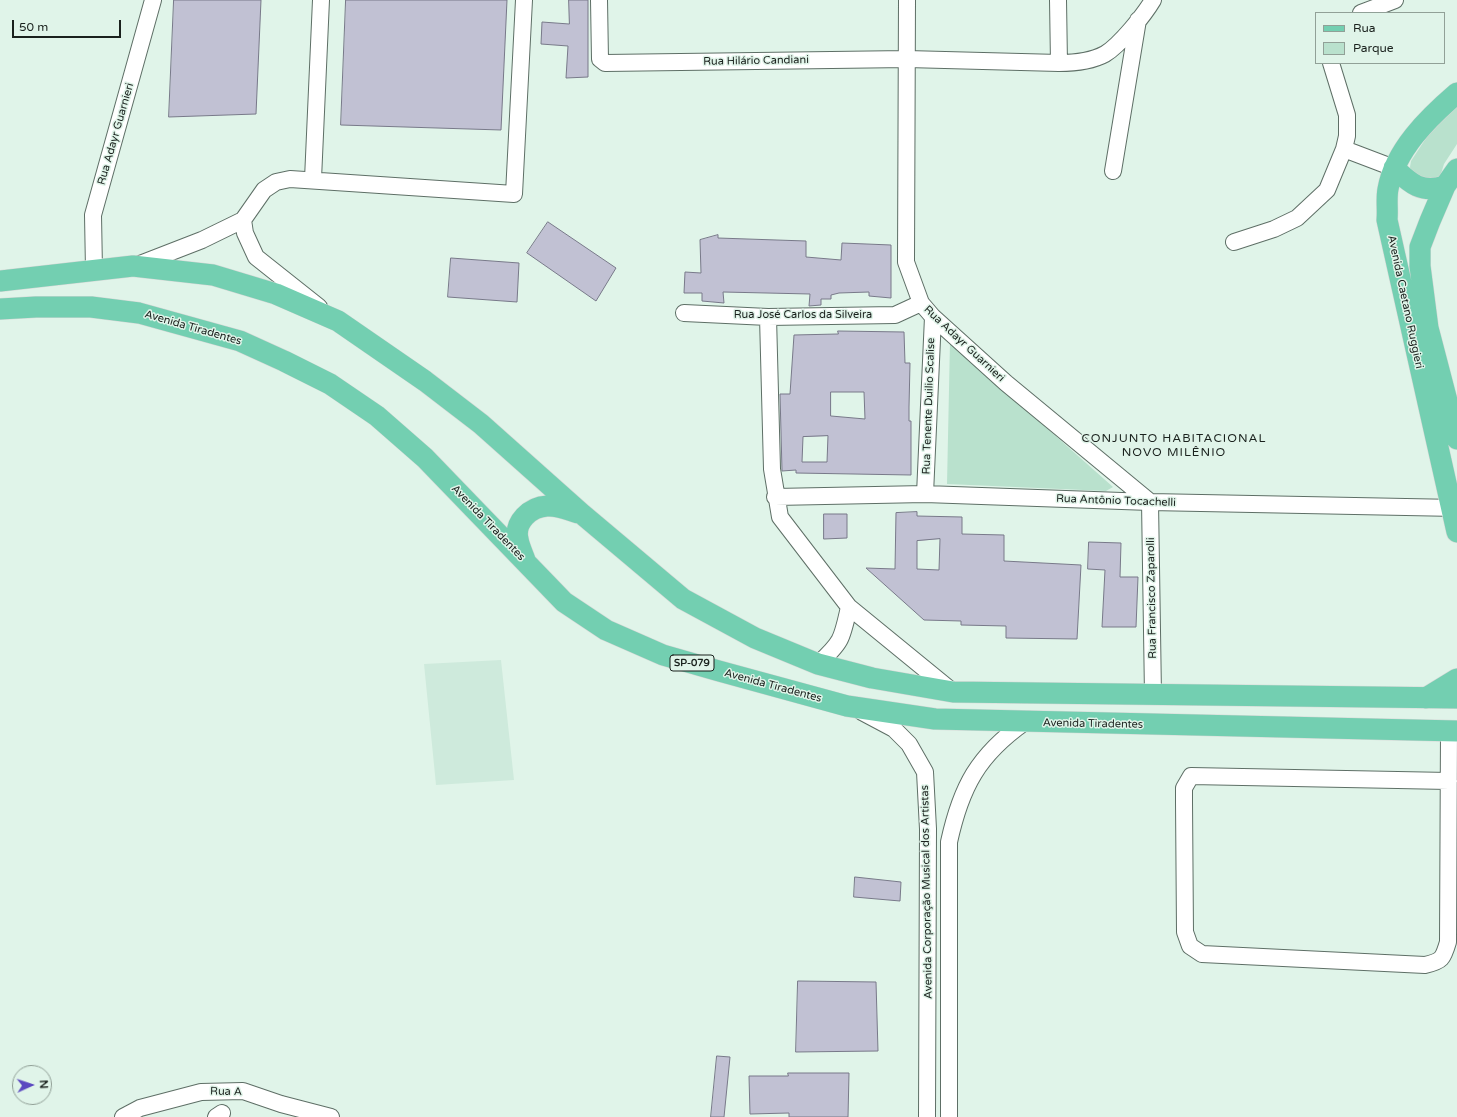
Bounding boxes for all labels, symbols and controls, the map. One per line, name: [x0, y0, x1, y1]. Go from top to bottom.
scale bar: [14, 12, 123, 38]
legend: [1315, 12, 1445, 64]
text: 50 m: [19, 20, 48, 34]
text: Rua: [1353, 21, 1376, 35]
text: Parque: [1353, 41, 1394, 55]
street label: Rua Hilário Candiani: [703, 53, 809, 69]
street label: Rua Adayr Guarnieri: [95, 81, 137, 187]
street label: Avenida Caetano Ruggieri: [1384, 234, 1426, 370]
street label: Rua Adayr Guarnieri: [921, 303, 1007, 385]
street label: Avenida Tiradentes: [143, 308, 243, 348]
street label: Rua José Carlos da Silveira: [734, 308, 872, 322]
street label: Rua Tenente Duilio Scalise: [920, 337, 938, 475]
district label: CONJUNTO HABITACIONAL NOVO MILÊNIO: [1082, 432, 1266, 460]
street label: Avenida Tiradentes: [448, 482, 528, 564]
street label: Rua Antônio Tocachelli: [1056, 492, 1176, 510]
street label: Rua Francisco Zaparolli: [1144, 537, 1160, 659]
road number: SP-079: [670, 655, 714, 671]
street label: Avenida Tiradentes: [723, 667, 823, 705]
street label: Avenida Tiradentes: [1043, 717, 1143, 731]
street label: Avenida Corporação Musical dos Artistas: [919, 785, 935, 999]
north arrow: [12, 1065, 52, 1105]
text: N: [37, 1080, 50, 1089]
street label: Rua A: [210, 1085, 242, 1099]

